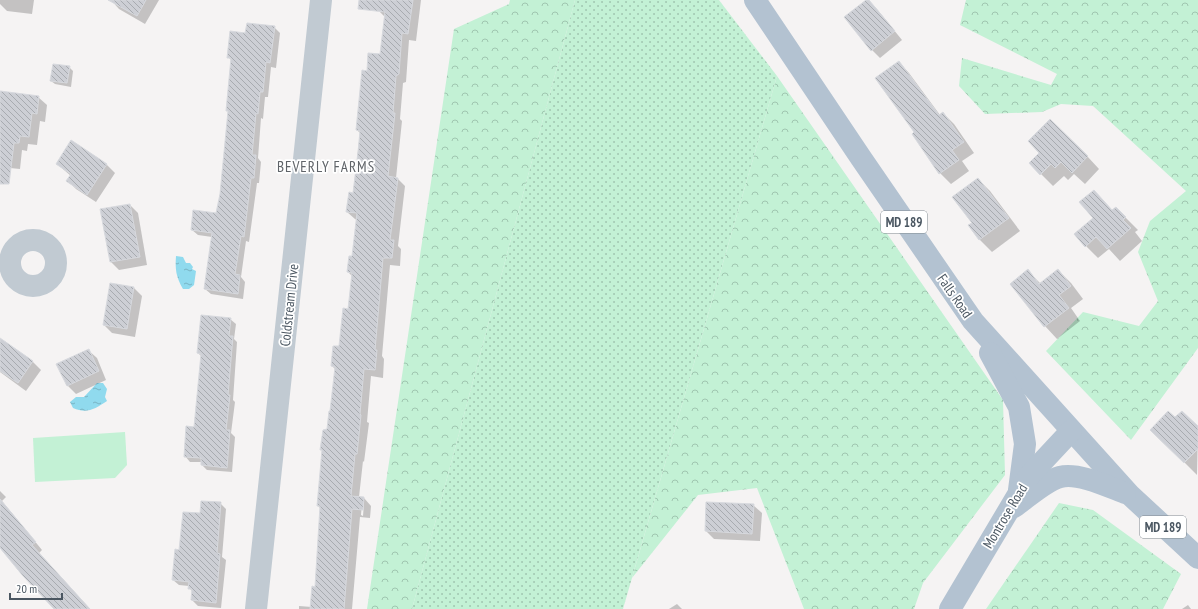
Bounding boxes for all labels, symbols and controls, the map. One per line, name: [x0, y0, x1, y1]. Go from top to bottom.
district label: BEVERLY FARMS: [277, 157, 375, 176]
road number: MD 189: [881, 211, 927, 233]
street label: Coldstream Drive: [276, 263, 302, 347]
street label: Falls Road: [933, 271, 977, 321]
street label: Montrose Road: [979, 480, 1031, 552]
road number: MD 189: [1140, 516, 1186, 538]
scale bar: [10, 575, 62, 601]
text: 20 m: [16, 581, 37, 596]

